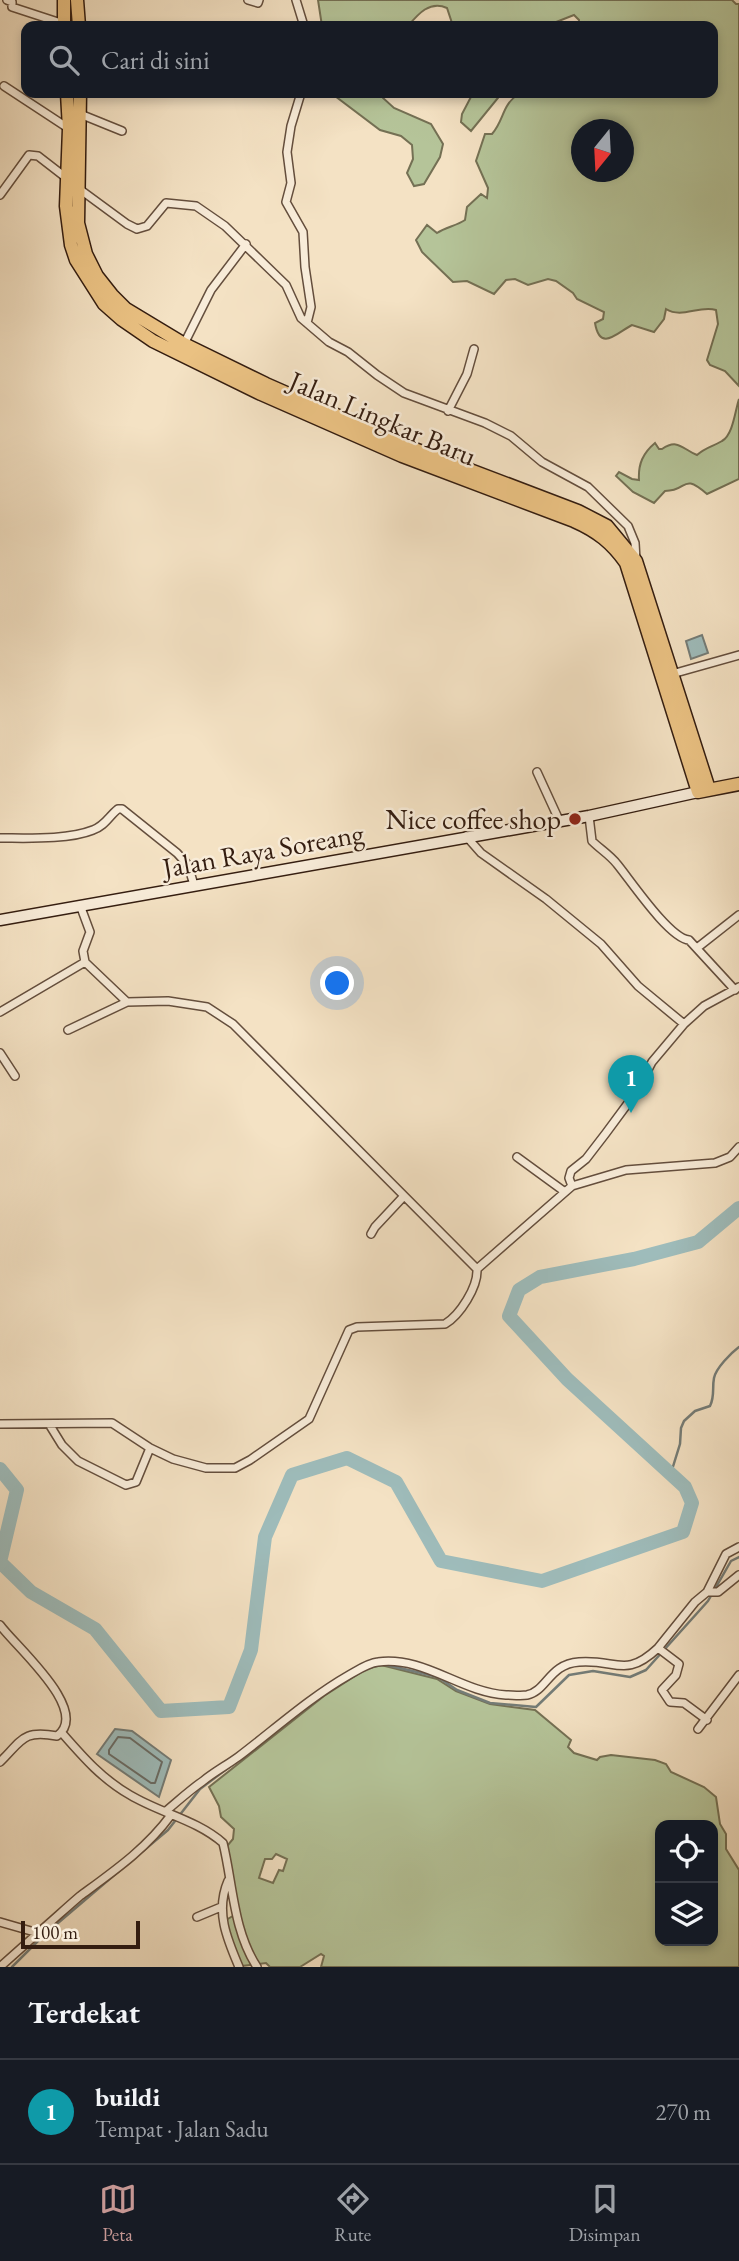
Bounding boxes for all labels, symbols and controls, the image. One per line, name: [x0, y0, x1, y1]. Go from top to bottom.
search box: [21, 21, 718, 98]
icon: search: [45, 41, 83, 79]
text: Cari di sini: [101, 43, 210, 77]
north arrow: [571, 119, 634, 182]
street label: Jalan Lingkar Baru: [282, 362, 482, 474]
place label: Nice coffee shop: [385, 801, 561, 837]
marker: Nice coffee shop: [567, 811, 583, 827]
street label: Jalan Raya Soreang: [158, 814, 367, 886]
your location: [320, 966, 354, 1000]
pin: 1: [608, 1055, 654, 1113]
map controls: [655, 1820, 718, 1946]
button: locate: [655, 1820, 718, 1883]
button: layers: [655, 1883, 718, 1946]
scale bar: [21, 1918, 140, 1950]
text: 100 m: [32, 1920, 78, 1945]
text: Terdekat: [28, 1993, 140, 2032]
text: buildi: [95, 2080, 160, 2114]
text: 1: [45, 2097, 57, 2127]
text: 270 m: [655, 2097, 711, 2127]
text: Tempat · Jalan Sadu: [95, 2114, 269, 2144]
tab: Peta: [99, 2180, 137, 2247]
tab: Rute: [334, 2180, 372, 2247]
tab: Disimpan: [569, 2180, 640, 2247]

